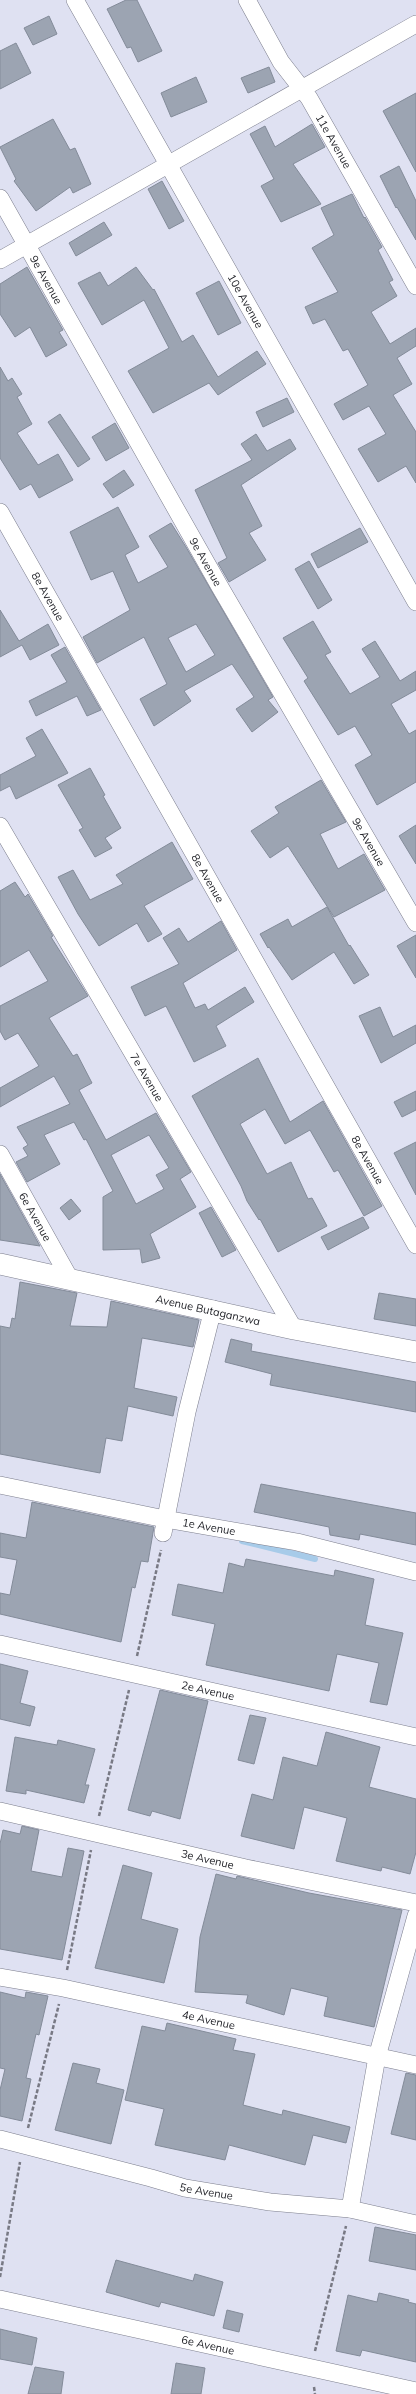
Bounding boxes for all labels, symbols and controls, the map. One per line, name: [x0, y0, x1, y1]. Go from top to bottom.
street label: 11e Avenue: [313, 111, 355, 171]
street label: 9e Avenue: [27, 253, 66, 307]
street label: 10e Avenue: [225, 271, 267, 331]
street label: 9e Avenue: [186, 535, 225, 589]
street label: 8e Avenue: [29, 570, 67, 623]
street label: 9e Avenue: [349, 815, 388, 869]
street label: 8e Avenue: [188, 851, 227, 905]
street label: 7e Avenue: [127, 1050, 166, 1104]
street label: 8e Avenue: [348, 1133, 387, 1187]
street label: 6e Avenue: [16, 1190, 54, 1244]
street label: Avenue Butaganzwa: [154, 1292, 262, 1328]
street label: 1e Avenue: [181, 1515, 237, 1538]
street label: 2e Avenue: [180, 1678, 236, 1703]
street label: 3e Avenue: [180, 1846, 235, 1872]
street label: 4e Avenue: [181, 2007, 236, 2032]
street label: 5e Avenue: [178, 2180, 234, 2203]
street label: 6e Avenue: [180, 2332, 236, 2358]

